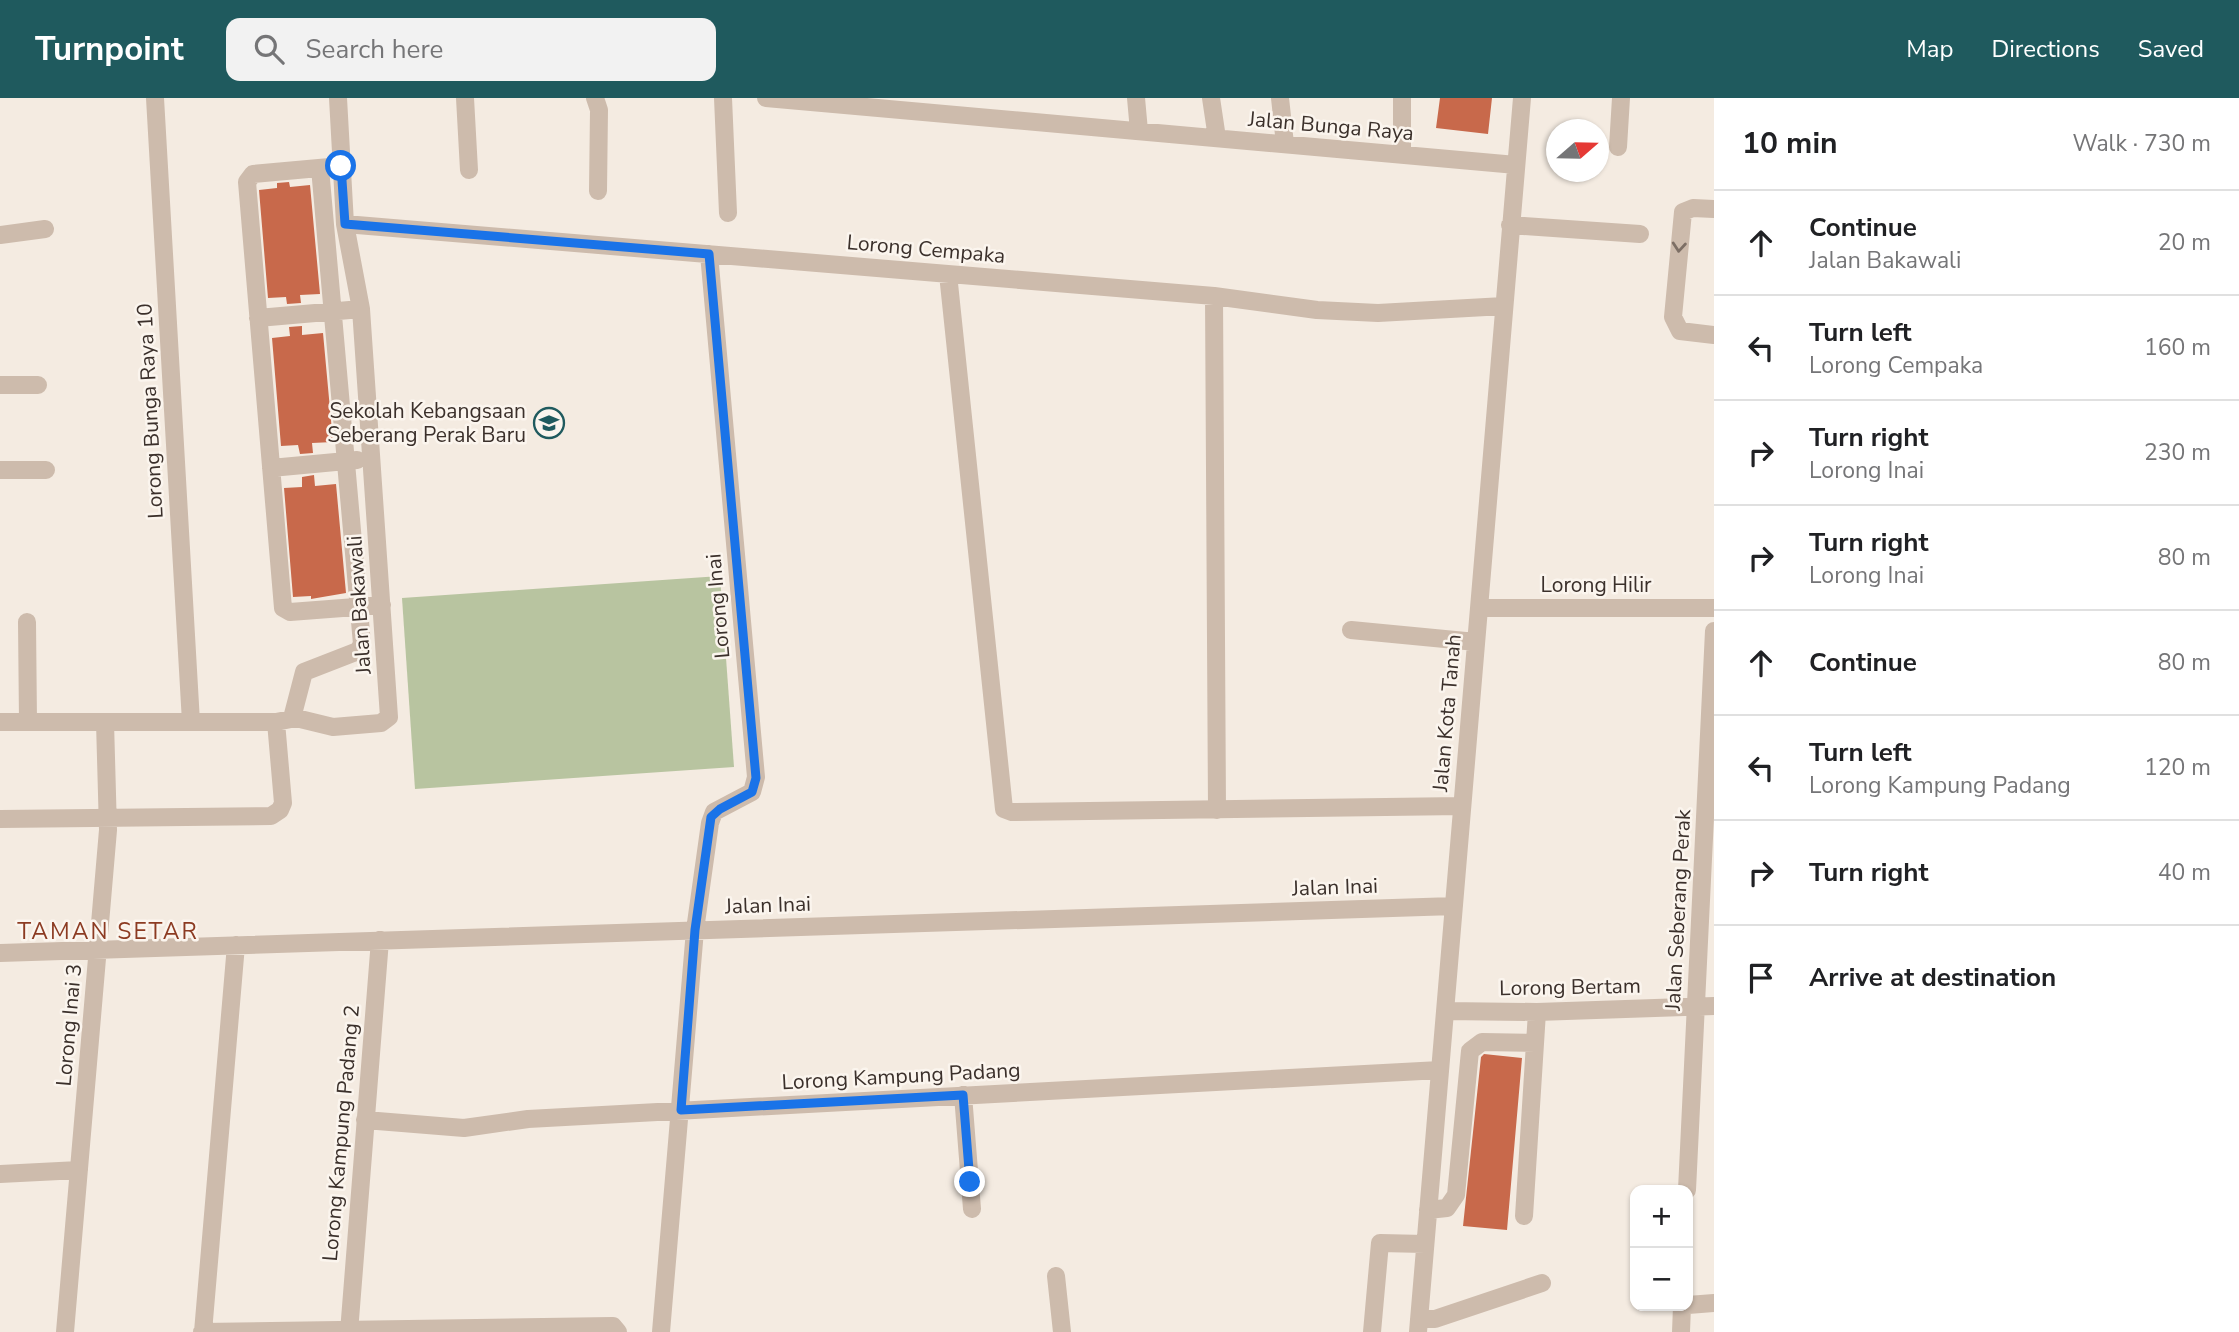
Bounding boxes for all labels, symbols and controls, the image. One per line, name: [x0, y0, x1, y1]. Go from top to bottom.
search box: [226, 18, 716, 81]
text: Turnpoint: [35, 27, 184, 72]
icon: search: [250, 30, 288, 68]
text: Search here: [306, 32, 443, 67]
text: Map: [1906, 33, 1953, 65]
text: Directions: [1991, 33, 2100, 65]
text: Saved: [2138, 33, 2204, 65]
street label: Jalan Bunga Raya: [1246, 105, 1415, 147]
north arrow: [1546, 119, 1609, 182]
text: 10 min: [1742, 123, 1838, 164]
text: Walk · 730 m: [2072, 128, 2211, 159]
route start: [325, 150, 356, 181]
text: Continue: [1809, 210, 1917, 245]
icon: ahead: [1742, 224, 1780, 262]
text: 20 m: [2158, 227, 2211, 258]
street label: Lorong Cempaka: [846, 228, 1006, 270]
one-way arrow: [1672, 242, 1687, 253]
text: Jalan Bakawali: [1809, 245, 1961, 276]
street label: Lorong Bunga Raya 10: [130, 303, 170, 519]
text: Turn left: [1809, 315, 1912, 350]
icon: left: [1742, 329, 1780, 367]
text: 160 m: [2144, 332, 2211, 363]
text: Lorong Cempaka: [1809, 350, 1983, 381]
place label: Sekolah Kebangsaan Seberang Perak Baru: [327, 397, 526, 449]
school or university icon: Sekolah Kebangsaan Seberang Perak Baru: [532, 406, 566, 440]
text: Turn right: [1809, 420, 1928, 455]
icon: right: [1742, 434, 1780, 472]
text: 230 m: [2144, 437, 2211, 468]
text: Lorong Inai: [1809, 455, 1924, 486]
text: Turn right: [1809, 525, 1928, 560]
street label: Jalan Bakawali: [340, 535, 378, 676]
icon: right: [1742, 539, 1780, 577]
text: 80 m: [2158, 542, 2211, 573]
street label: Lorong Inai: [699, 552, 737, 660]
text: Lorong Inai: [1809, 560, 1924, 591]
street label: Lorong Hilir: [1540, 571, 1652, 599]
street label: Jalan Kota Tanah: [1426, 633, 1468, 794]
icon: ahead: [1742, 644, 1780, 682]
text: Continue: [1809, 645, 1917, 680]
text: 80 m: [2158, 647, 2211, 678]
text: Turn left: [1809, 735, 1912, 770]
icon: left: [1742, 749, 1780, 787]
text: 120 m: [2144, 752, 2211, 783]
text: Lorong Kampung Padang: [1809, 770, 2071, 801]
street label: Jalan Seberang Perak: [1659, 808, 1697, 1012]
icon: right: [1742, 854, 1780, 892]
text: Turn right: [1809, 855, 1928, 890]
text: 40 m: [2158, 857, 2211, 888]
street label: Jalan Inai: [1291, 872, 1378, 903]
street label: Jalan Inai: [724, 890, 811, 921]
district label: TAMAN SETAR: [17, 916, 199, 947]
icon: arrive: [1742, 959, 1780, 997]
text: Arrive at destination: [1809, 960, 2056, 995]
street label: Lorong Inai 3: [50, 963, 88, 1087]
street label: Lorong Bertam: [1499, 972, 1641, 1002]
street label: Lorong Kampung Padang 2: [316, 1004, 366, 1262]
street label: Lorong Kampung Padang: [781, 1056, 1021, 1096]
route end: [954, 1166, 985, 1197]
map controls: [1630, 1185, 1693, 1311]
button: +: [1630, 1185, 1693, 1248]
button: −: [1630, 1248, 1693, 1311]

